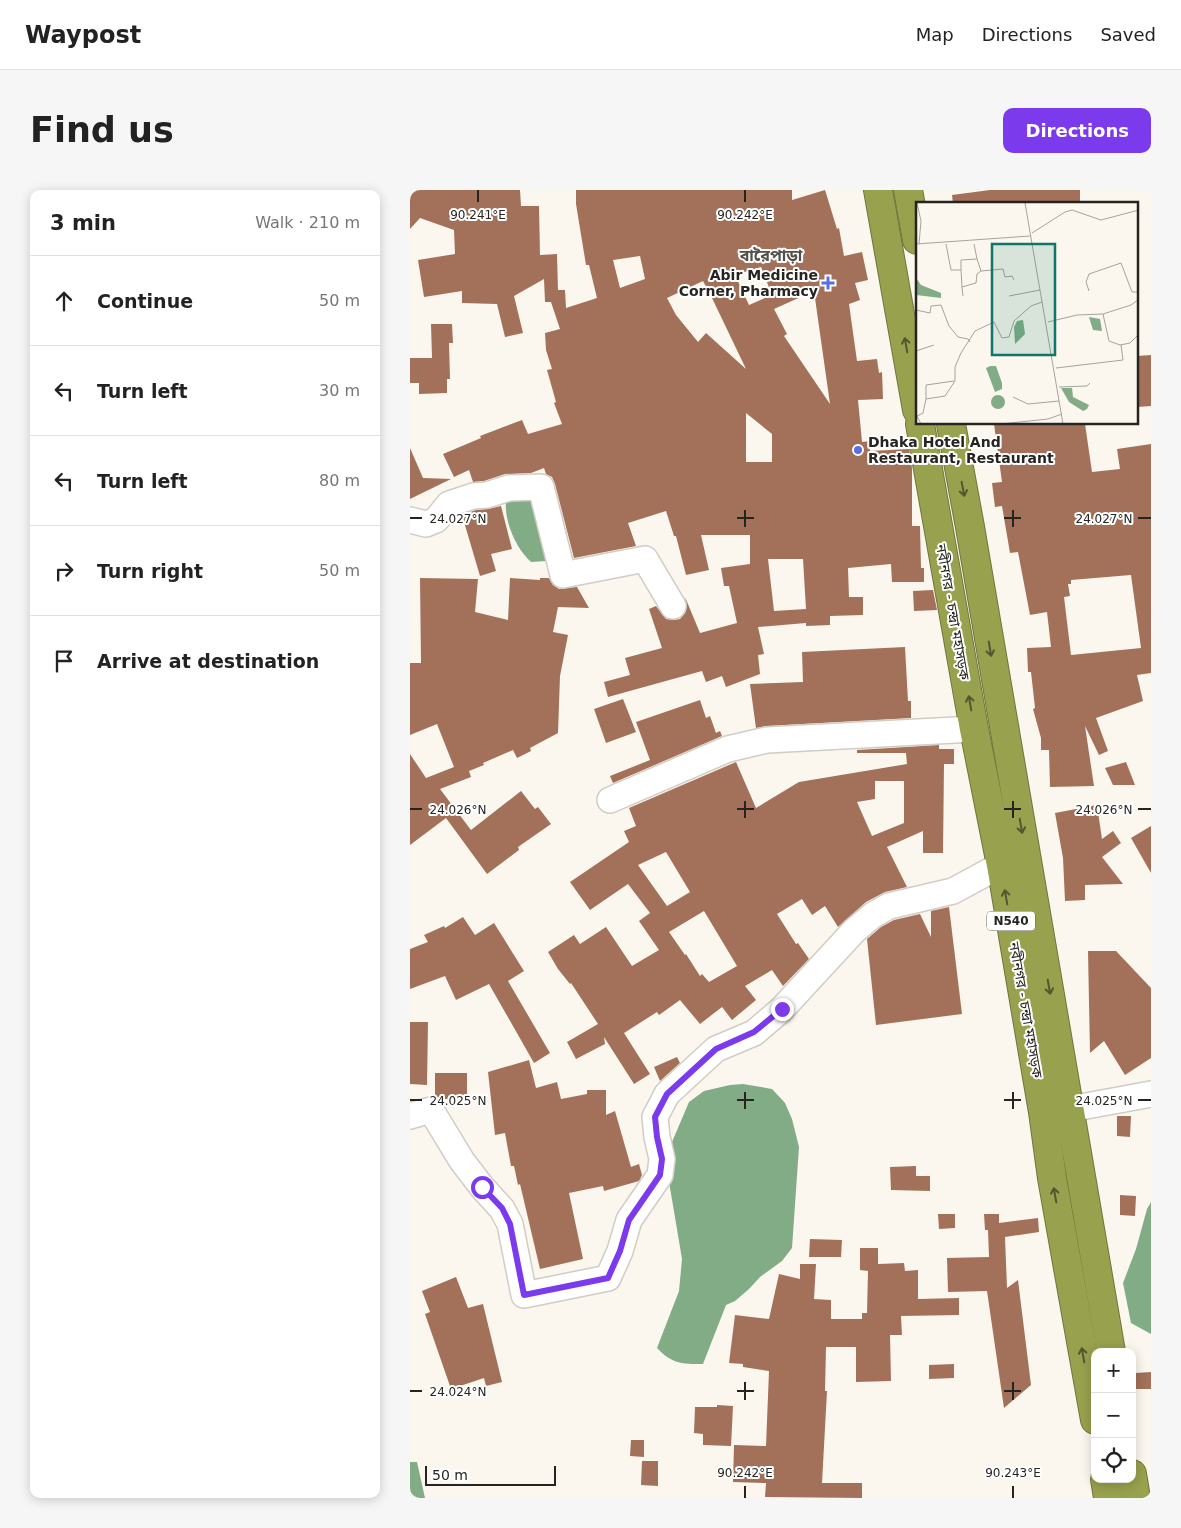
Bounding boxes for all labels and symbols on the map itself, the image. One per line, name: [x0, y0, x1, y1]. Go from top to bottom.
inset map: [916, 202, 1138, 425]
text: 90.241°E: [450, 208, 506, 222]
text: 90.242°E: [717, 208, 773, 222]
district label: বারৈপাড়া: [739, 246, 803, 265]
place label: Abir Medicine Corner, Pharmacy: [679, 267, 818, 299]
marker: Abir Medicine Corner, Pharmacy: [822, 277, 834, 289]
one-way arrow: [900, 337, 910, 353]
place label: Dhaka Hotel And Restaurant, Restaurant: [868, 434, 1054, 466]
marker: Dhaka Hotel And Restaurant, Restaurant: [852, 444, 864, 456]
one-way arrow: [958, 480, 968, 496]
text: 24.027°N: [430, 512, 486, 526]
text: 24.027°N: [1076, 512, 1132, 526]
street label: নবীনগর - চন্দ্রা মহাসড়ক: [933, 542, 973, 682]
one-way arrow: [985, 641, 995, 657]
one-way arrow: [964, 695, 974, 711]
text: 24.026°N: [430, 803, 486, 817]
text: 24.026°N: [1076, 803, 1132, 817]
one-way arrow: [1016, 818, 1026, 834]
one-way arrow: [1001, 889, 1011, 905]
road number: N540: [987, 911, 1035, 930]
street label: নবীনগর - চন্দ্রা মহাসড়ক: [1006, 940, 1046, 1080]
one-way arrow: [1044, 978, 1054, 994]
route end: [771, 998, 794, 1021]
text: 24.025°N: [430, 1094, 486, 1108]
text: 24.025°N: [1076, 1094, 1132, 1108]
route start: [471, 1176, 494, 1199]
one-way arrow: [1050, 1187, 1059, 1203]
one-way arrow: [1078, 1347, 1088, 1363]
text: 24.024°N: [430, 1385, 486, 1399]
scale bar: [425, 1463, 556, 1486]
text: 90.242°E: [717, 1466, 773, 1480]
text: 90.243°E: [985, 1466, 1041, 1480]

